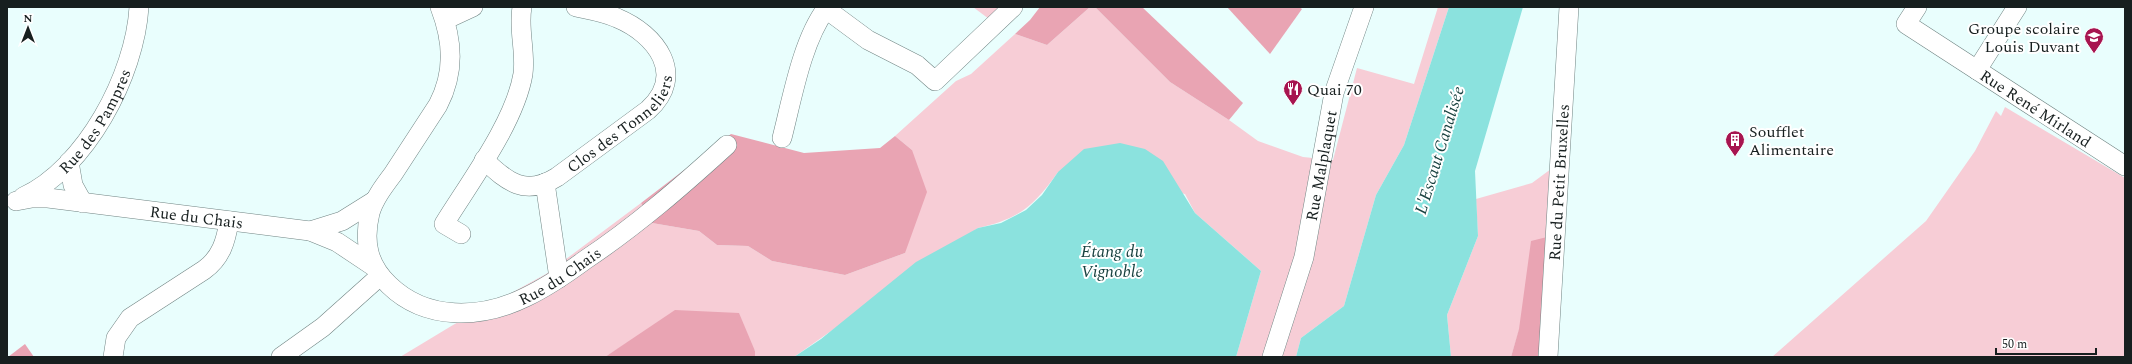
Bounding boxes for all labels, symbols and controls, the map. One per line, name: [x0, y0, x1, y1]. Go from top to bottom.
north arrow: [8, 8, 48, 48]
text: N: [24, 10, 33, 27]
place label: Groupe scolaire Louis Duvant: [1968, 17, 2080, 59]
school or university icon: Groupe scolaire Louis Duvant: [2083, 26, 2105, 54]
street label: Rue René Mirland: [1975, 64, 2096, 154]
street label: Rue des Pampres: [53, 66, 137, 180]
street label: Clos des Tonneliers: [562, 74, 679, 179]
restaurant icon: Quai 70: [1282, 78, 1304, 106]
place label: Quai 70: [1307, 78, 1362, 102]
water label: L'Escaut Canalisée: [1408, 83, 1472, 218]
street label: Rue du Petit Bruxelles: [1543, 103, 1576, 261]
street label: Rue Malplaquet: [1300, 108, 1344, 223]
place label: Soufflet Alimentaire: [1749, 120, 1834, 162]
building icon: Soufflet Alimentaire: [1724, 129, 1746, 157]
street label: Rue du Chais: [148, 200, 245, 235]
water label: Étang du Vignoble: [1081, 239, 1143, 285]
street label: Rue du Chais: [515, 241, 606, 312]
scale bar: [1996, 330, 2096, 356]
text: 50 m: [2002, 335, 2027, 354]

